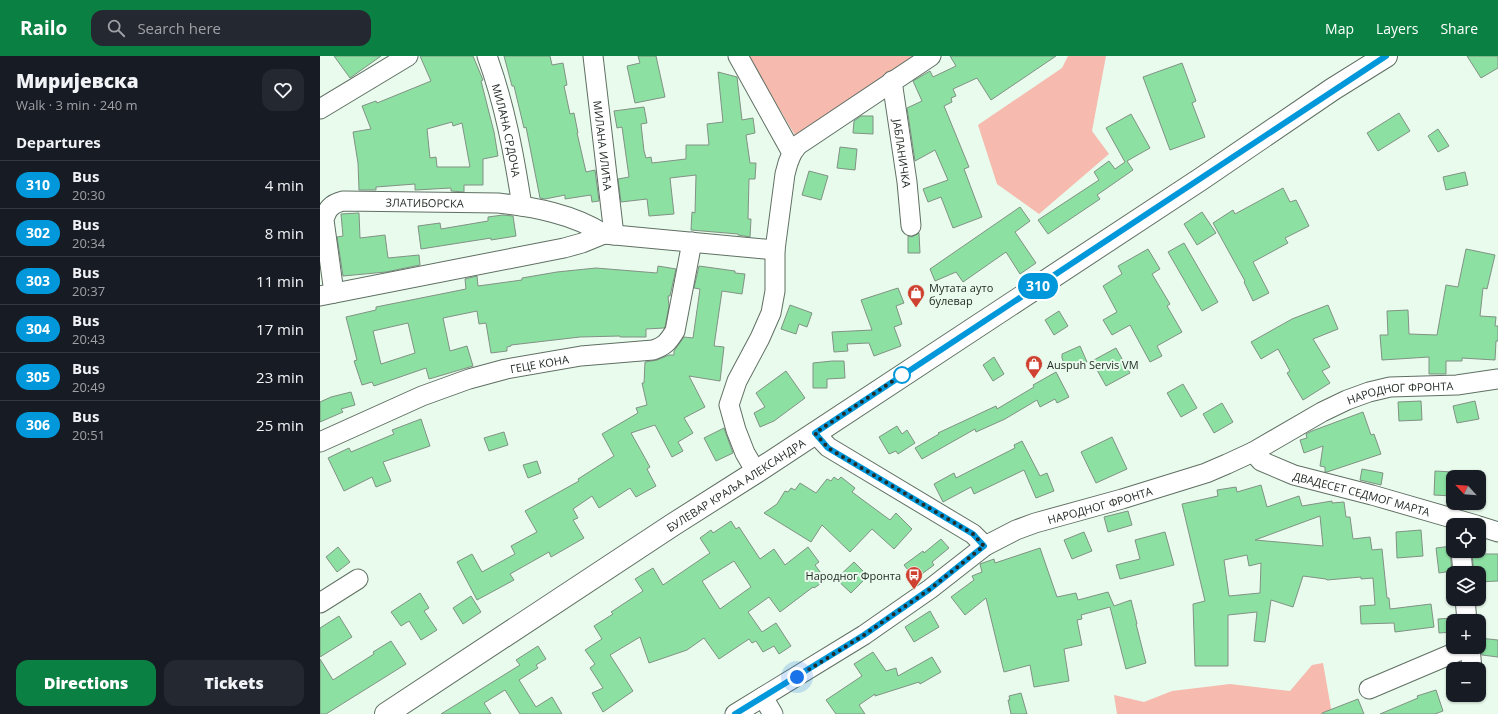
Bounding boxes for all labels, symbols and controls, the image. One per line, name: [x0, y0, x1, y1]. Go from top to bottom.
search box: [91, 10, 371, 46]
text: Railo: [20, 15, 67, 41]
icon: search: [105, 17, 127, 39]
text: Search here: [137, 18, 221, 38]
text: Map: [1325, 19, 1354, 38]
text: Layers: [1376, 19, 1418, 38]
text: Share: [1440, 19, 1478, 38]
text: Миријевска: [16, 68, 139, 94]
button: heart: [262, 69, 304, 111]
street label: МИЛАНА СРДОЧА: [489, 82, 525, 178]
text: Walk · 3 min · 240 m: [16, 96, 138, 114]
street label: МИЛАНА ИЛИЋА: [591, 100, 616, 191]
street label: ЈАБЛАНИЧКА: [890, 117, 915, 188]
text: Departures: [16, 132, 101, 152]
text: Bus: [72, 166, 99, 186]
text: 310: [26, 175, 50, 194]
text: 4 min: [265, 175, 304, 195]
text: 20:30: [72, 186, 105, 204]
street label: ЗЛАТИБОРСКА: [386, 194, 464, 210]
text: Bus: [72, 214, 99, 234]
text: 302: [26, 223, 50, 242]
text: 8 min: [265, 223, 304, 243]
text: 20:34: [72, 234, 105, 252]
text: Bus: [72, 262, 99, 282]
text: 303: [26, 271, 50, 290]
text: 11 min: [256, 271, 304, 291]
line badge: 310: [1015, 273, 1061, 299]
text: 310: [1026, 276, 1050, 295]
place label: Мутата ауто булевар: [929, 280, 994, 308]
text: 20:37: [72, 282, 105, 300]
shop icon: Мутата ауто булевар: [906, 283, 926, 308]
text: Bus: [72, 310, 99, 330]
text: 304: [26, 319, 50, 338]
text: 17 min: [256, 319, 304, 339]
text: 20:43: [72, 330, 105, 348]
street label: ГЕЦЕ КОНА: [509, 351, 570, 376]
shop icon: Auspuh Servis VM: [1024, 354, 1044, 379]
place label: Auspuh Servis VM: [1047, 357, 1139, 372]
text: Bus: [72, 358, 99, 378]
unlabelled marker: [893, 366, 911, 384]
text: 305: [26, 367, 50, 386]
text: 23 min: [256, 367, 304, 387]
text: 20:49: [72, 378, 105, 396]
street label: НАРОДНОГ ФРОНТА: [1345, 378, 1454, 407]
text: Bus: [72, 406, 99, 426]
text: 306: [26, 415, 50, 434]
text: 25 min: [256, 415, 304, 435]
text: 20:51: [72, 426, 105, 444]
street label: БУЛЕВАР КРАЉА АЛЕКСАНДРА: [663, 434, 808, 535]
street label: ДВАДЕСЕТ СЕДМОГ МАРТА: [1292, 468, 1432, 519]
north arrow: [1446, 470, 1486, 510]
map controls: [1446, 470, 1486, 702]
street label: НАРОДНОГ ФРОНТА: [1046, 483, 1154, 527]
button: locate: [1446, 518, 1486, 558]
bus stop icon: Народног Фронта: [904, 565, 924, 590]
button: layers: [1446, 566, 1486, 606]
place label: Народног Фронта: [806, 568, 901, 583]
button: +: [1446, 614, 1486, 654]
button: Directions: [16, 660, 156, 706]
button: Tickets: [164, 660, 304, 706]
button: −: [1446, 662, 1486, 702]
your location: [787, 667, 807, 687]

